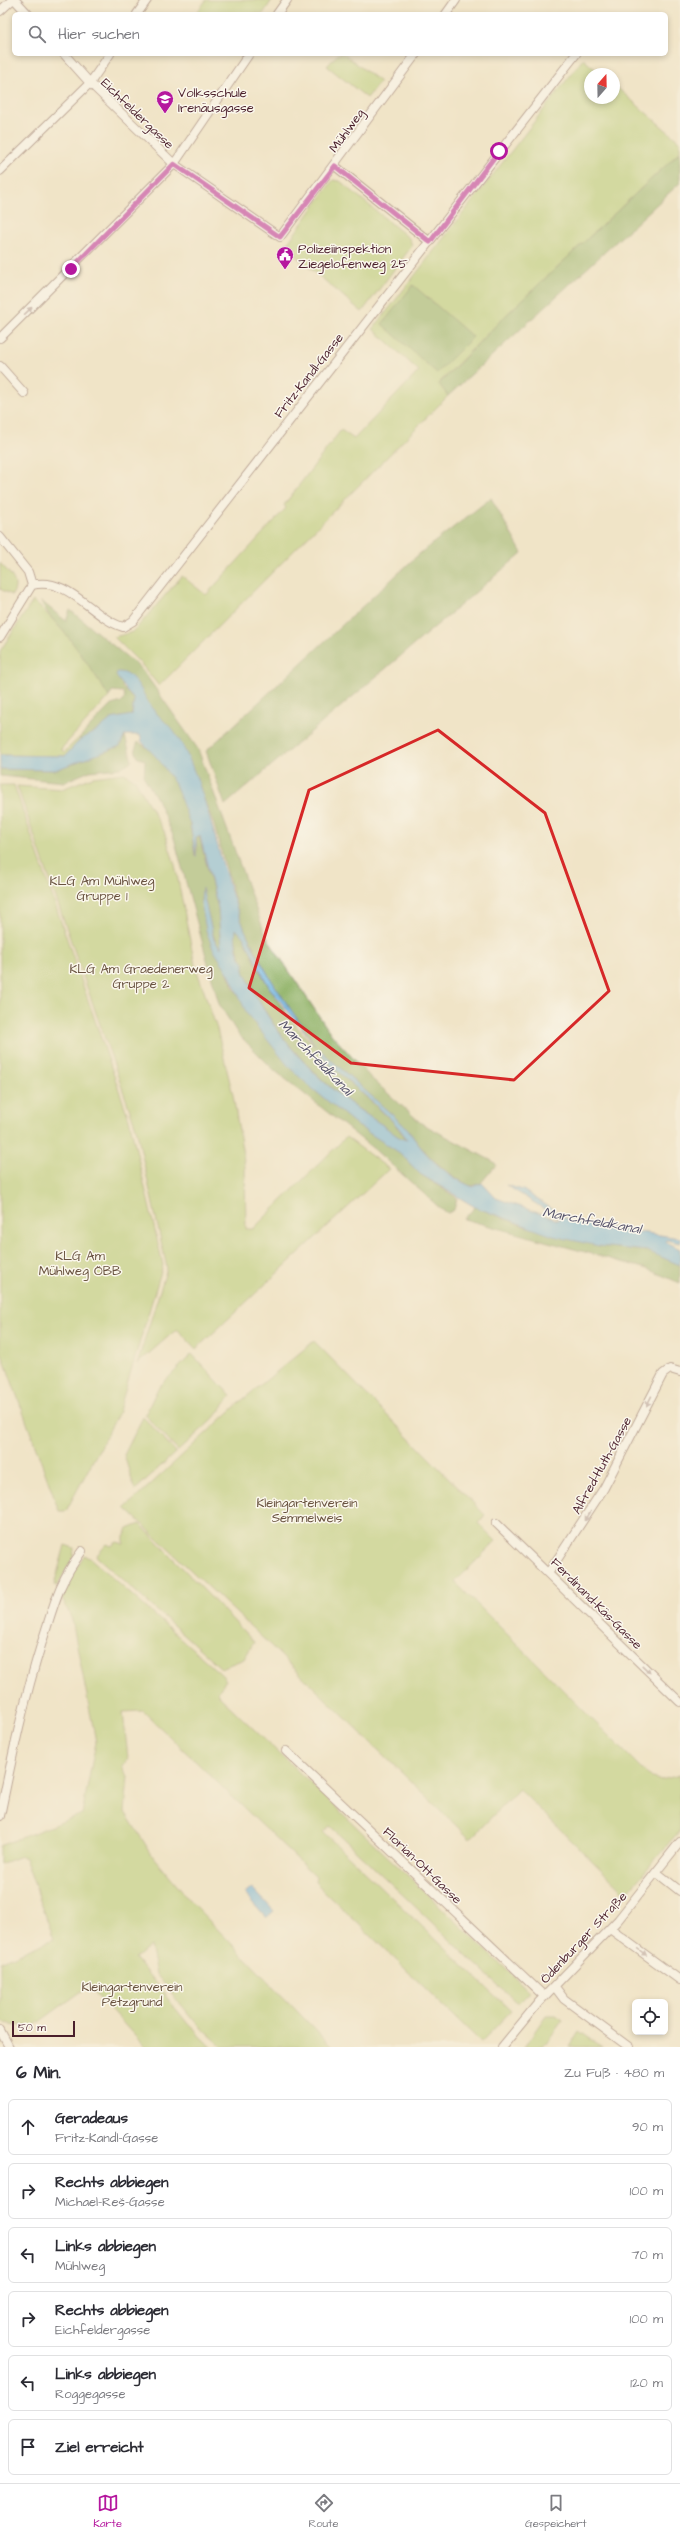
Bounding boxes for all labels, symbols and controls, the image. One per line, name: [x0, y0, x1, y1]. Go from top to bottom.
search box: [12, 12, 668, 56]
icon: search: [26, 23, 48, 45]
text: Hier suchen: [58, 24, 139, 45]
north arrow: [584, 68, 620, 104]
street label: Eichfeldergasse: [96, 74, 178, 154]
place label: Volksschule Irenäusgasse: [178, 84, 254, 118]
school or university icon: Volksschule Irenäusgasse: [155, 89, 175, 114]
street label: Mühlweg: [325, 105, 370, 157]
route start: [490, 142, 508, 160]
place label: Polizeiinspektion Ziegelofenweg 25: [298, 240, 408, 274]
public building icon: Polizeiinspektion Ziegelofenweg 25: [275, 245, 295, 270]
route end: [62, 260, 80, 278]
one-way arrow: [23, 306, 33, 316]
street label: Fritz-Kandl-Gasse: [270, 329, 348, 422]
park label: KLG Am Mühlweg Gruppe 1: [50, 872, 155, 905]
park label: KLG Am Graedenerweg Gruppe 2: [69, 960, 213, 993]
water label: Marchfeldkanal: [274, 1015, 358, 1102]
water label: Marchfeldkanal: [541, 1202, 644, 1240]
park label: KLG Am Mühlweg ÖBB: [39, 1247, 121, 1281]
one-way arrow: [646, 1395, 652, 1407]
street label: Alfred-Huth-Gasse: [568, 1413, 636, 1517]
park label: Kleingartenverein Semmelweis: [256, 1494, 358, 1527]
one-way arrow: [584, 1510, 591, 1522]
street label: Ferdinand-Käs-Gasse: [546, 1554, 646, 1654]
one-way arrow: [641, 1664, 651, 1674]
street label: Florian-Ott-Gasse: [379, 1823, 466, 1908]
street label: Ödenburger Straße: [536, 1888, 632, 1988]
one-way arrow: [636, 1948, 647, 1956]
park label: Kleingartenverein Petzgrund: [81, 1978, 183, 2012]
map controls: [632, 1999, 668, 2035]
button: locate: [632, 1999, 668, 2035]
scale bar: [12, 2019, 75, 2038]
text: 50 m: [18, 2020, 46, 2035]
text: 6 Min.: [16, 2061, 61, 2085]
text: Zu Fuß · 480 m: [564, 2064, 664, 2082]
text: Geradeaus: [55, 2108, 128, 2129]
icon: ahead: [17, 2116, 39, 2138]
text: 90 m: [632, 2118, 663, 2136]
text: Fritz-Kandl-Gasse: [55, 2129, 158, 2147]
text: Rechts abbiegen: [55, 2172, 169, 2193]
icon: right: [17, 2180, 39, 2202]
text: 100 m: [630, 2182, 663, 2200]
text: Michael-Reš-Gasse: [55, 2193, 165, 2211]
text: Links abbiegen: [55, 2236, 156, 2257]
icon: left: [17, 2244, 39, 2266]
text: 70 m: [631, 2246, 663, 2264]
text: Mühlweg: [55, 2257, 105, 2275]
text: Rechts abbiegen: [55, 2300, 169, 2321]
icon: right: [17, 2308, 39, 2330]
text: 100 m: [630, 2310, 663, 2328]
text: Eichfeldergasse: [55, 2321, 150, 2339]
text: Links abbiegen: [55, 2364, 156, 2385]
icon: left: [17, 2372, 39, 2394]
text: 120 m: [630, 2374, 663, 2392]
text: Roggegasse: [55, 2385, 125, 2403]
icon: arrive: [17, 2436, 39, 2458]
text: Ziel erreicht: [55, 2437, 144, 2458]
tab: Karte: [93, 2492, 122, 2531]
tab: Route: [309, 2492, 339, 2531]
tab: Gespeichert: [525, 2492, 587, 2531]

